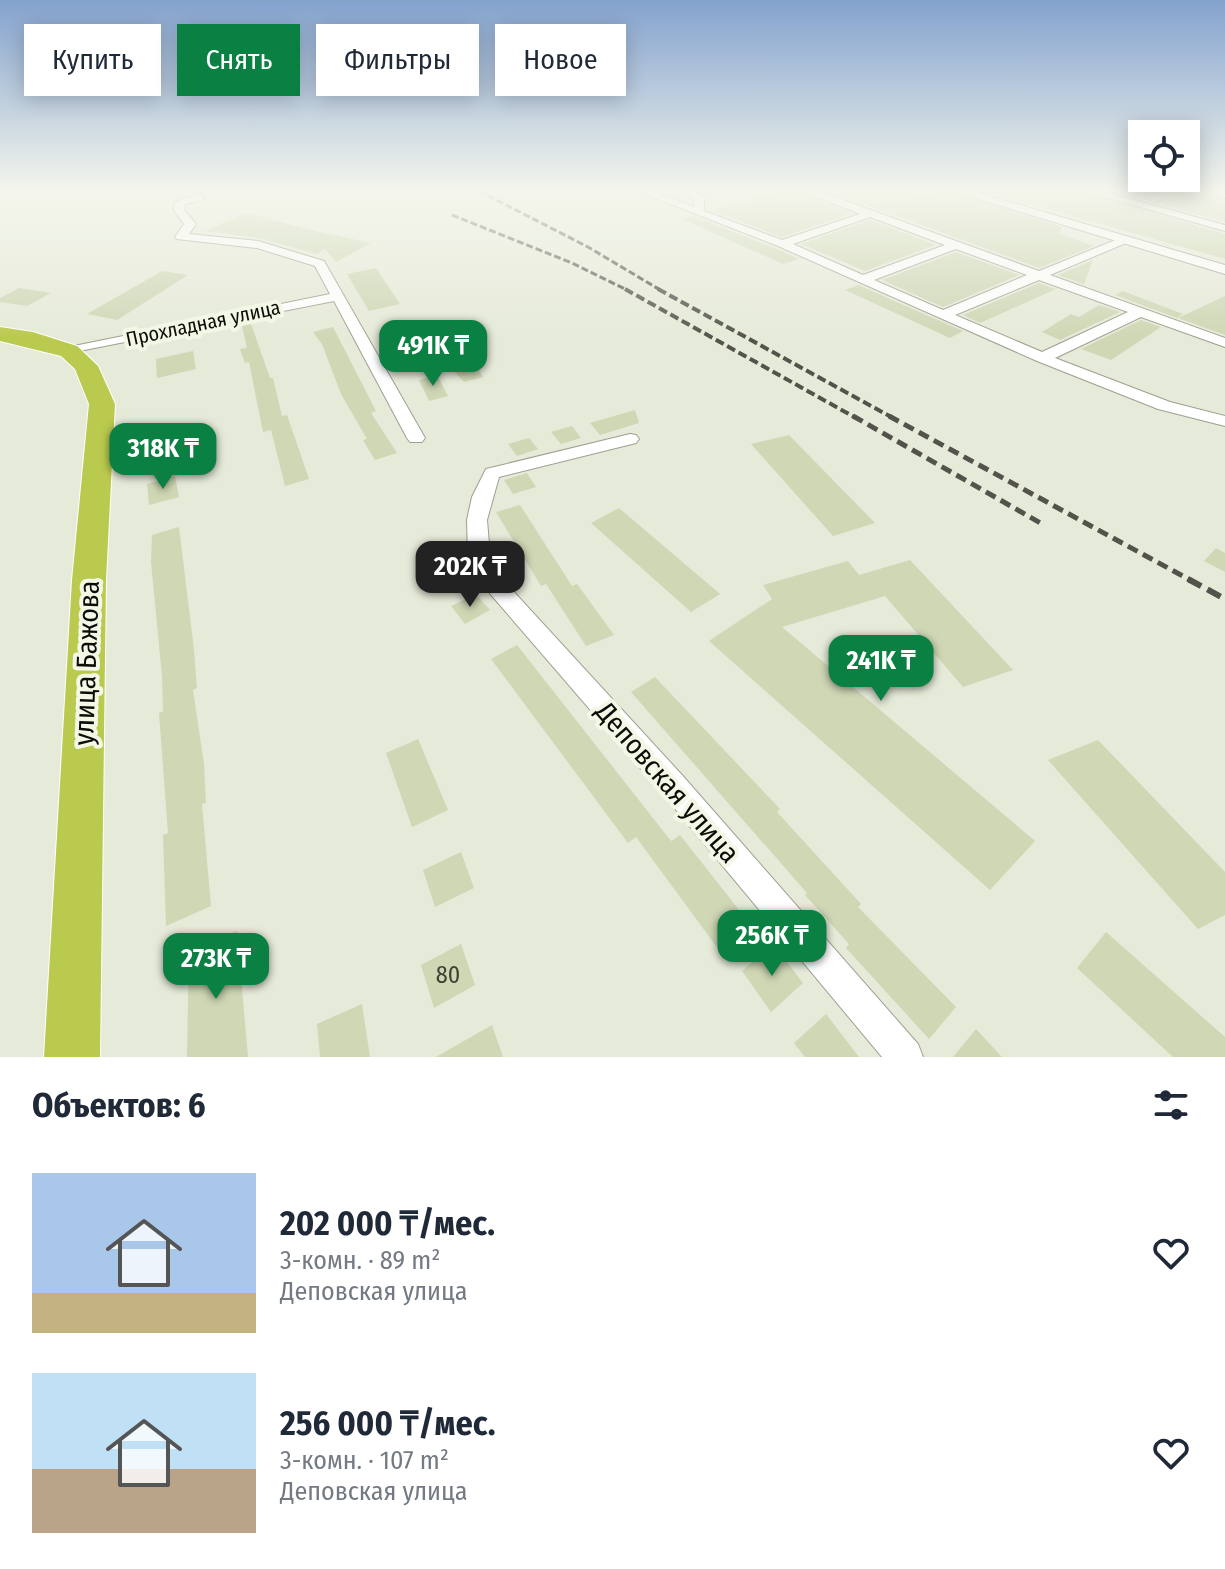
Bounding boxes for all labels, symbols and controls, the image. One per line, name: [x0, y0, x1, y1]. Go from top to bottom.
chip: Купить: [24, 24, 161, 96]
chip: Снять: [177, 24, 300, 96]
chip: Фильтры: [316, 24, 479, 96]
chip: Новое: [495, 24, 626, 96]
map controls: [1128, 120, 1200, 192]
button: locate: [1128, 120, 1200, 192]
street label: Прохладная улица: [124, 295, 282, 351]
pin: 491K ₸: [368, 320, 498, 388]
text: 491K ₸: [397, 330, 469, 361]
pin: 318K ₸: [98, 423, 228, 491]
text: 318K ₸: [127, 433, 199, 464]
pin: 202K ₸: [405, 541, 535, 609]
text: 202K ₸: [434, 551, 506, 582]
street label: улица Бажова: [67, 580, 106, 746]
pin: 241K ₸: [816, 635, 946, 703]
text: 241K ₸: [847, 645, 915, 676]
street label: Деповская улица: [588, 695, 746, 869]
pin: 256K ₸: [707, 910, 837, 978]
text: 256K ₸: [735, 920, 809, 951]
pin: 273K ₸: [151, 933, 281, 1001]
text: 273K ₸: [181, 943, 251, 974]
house number: 80: [436, 961, 460, 989]
icon: filters: [1149, 1083, 1193, 1127]
text: Объектов: 6: [32, 1085, 206, 1126]
text: 202 000 ₸/мес.: [280, 1203, 495, 1244]
icon: home: [96, 1205, 192, 1301]
icon: heart: [1149, 1231, 1193, 1275]
text: 3-комн. · 89 m²: [280, 1245, 441, 1276]
text: Деповская улица: [280, 1276, 468, 1307]
text: 256 000 ₸/мес.: [280, 1403, 496, 1444]
icon: home: [96, 1405, 192, 1501]
icon: heart: [1149, 1431, 1193, 1475]
text: 3-комн. · 107 m²: [280, 1445, 449, 1476]
text: Деповская улица: [280, 1476, 468, 1507]

